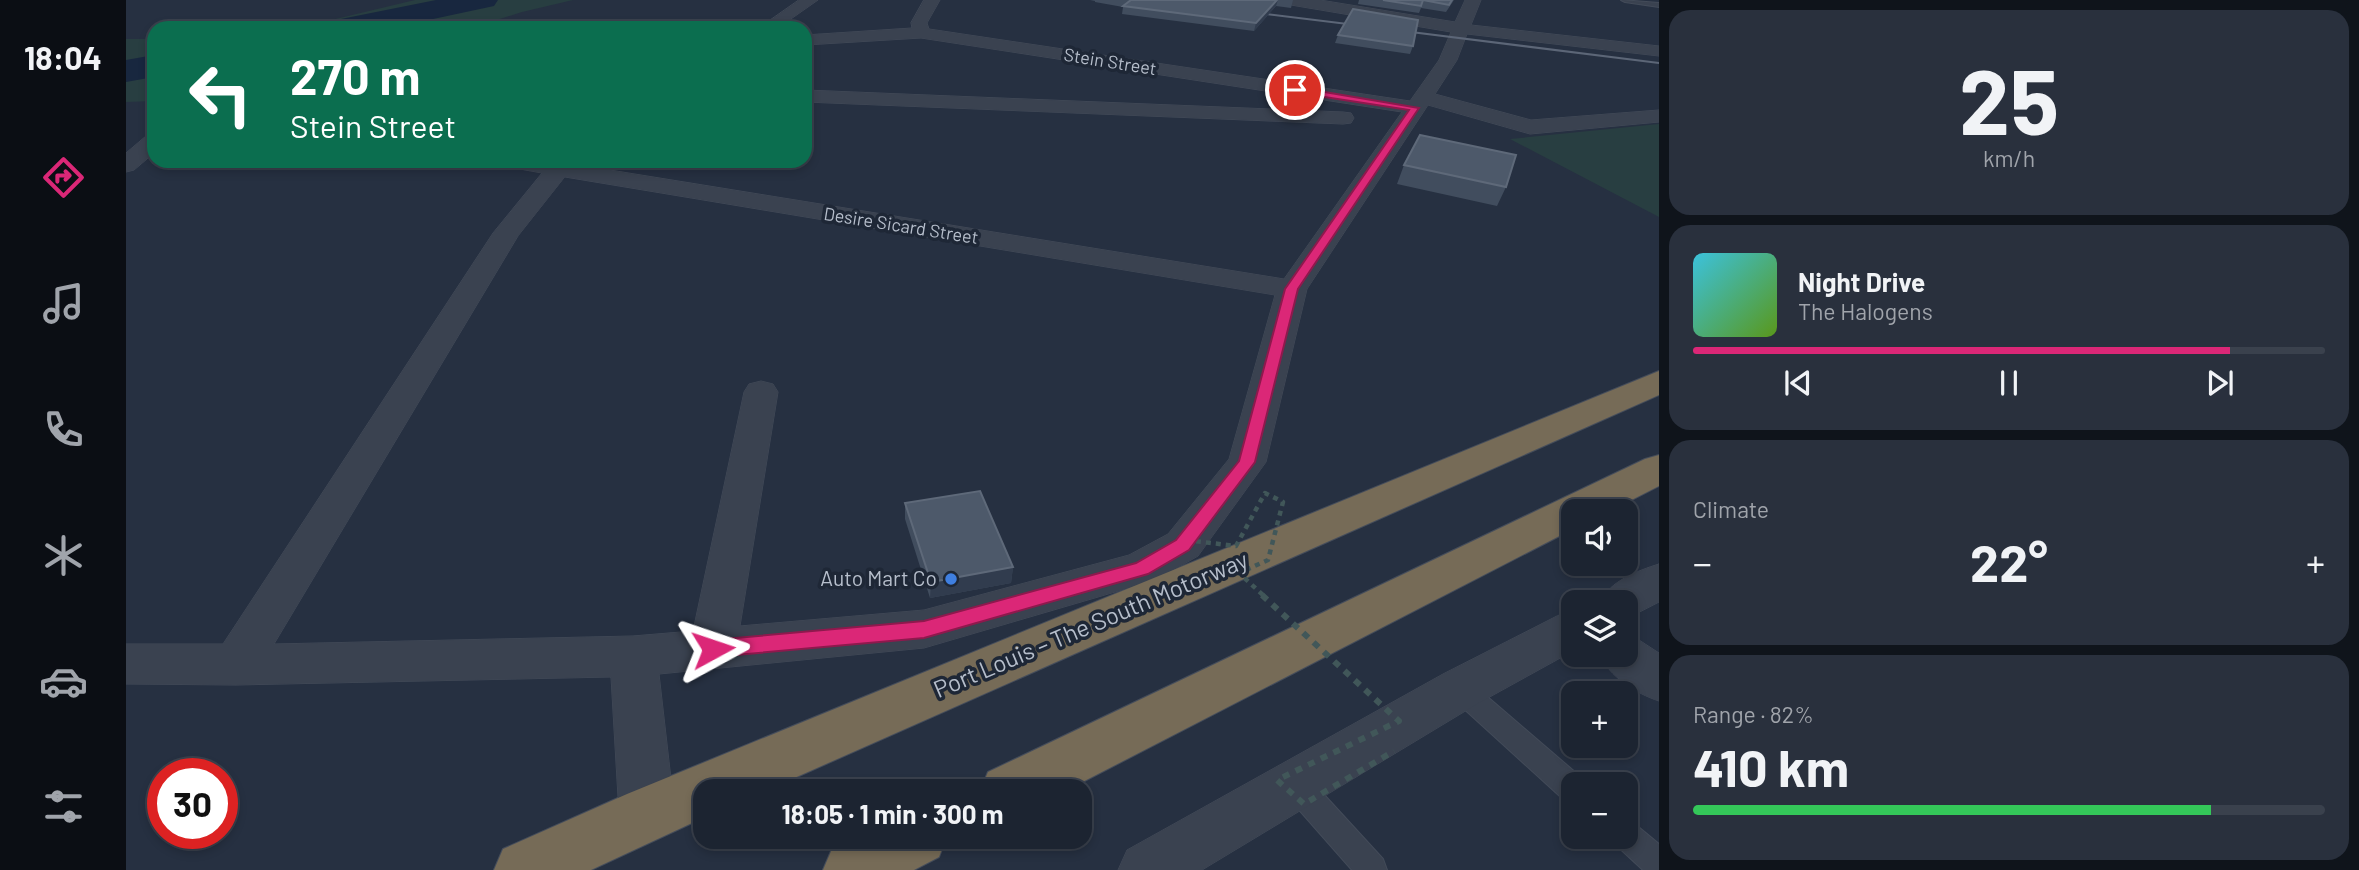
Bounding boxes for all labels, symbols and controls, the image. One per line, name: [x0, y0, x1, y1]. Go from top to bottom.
text: 18:04: [24, 38, 102, 76]
street label: Stein Street: [1062, 43, 1158, 79]
text: 25: [1959, 44, 2059, 153]
text: 270 m: [290, 46, 420, 105]
icon: left: [175, 49, 266, 140]
pin: [1265, 60, 1325, 120]
icon: arrive: [1276, 71, 1314, 109]
text: Stein Street: [290, 106, 456, 144]
text: km/h: [1983, 144, 2035, 172]
icon: directions: [39, 153, 88, 202]
street label: Desire Sicard Street: [822, 202, 980, 248]
text: Night Drive: [1798, 266, 1925, 297]
icon: music: [39, 279, 88, 328]
text: The Halogens: [1798, 297, 1933, 325]
icon: previous: [1779, 364, 1817, 402]
icon: pause: [1990, 364, 2028, 402]
icon: next: [2201, 364, 2239, 402]
icon: phone: [39, 405, 88, 454]
text: Climate: [1693, 495, 1769, 523]
map controls: [1561, 499, 1638, 849]
button: sound: [1561, 499, 1638, 576]
text: 22°: [1970, 530, 2048, 592]
icon: climate: [39, 531, 88, 580]
text: −: [1693, 539, 1712, 585]
text: +: [2306, 539, 2325, 585]
street label: Port Louis – The South Motorway: [929, 544, 1252, 703]
place label: Auto Mart Co: [820, 565, 937, 590]
marker: Auto Mart Co: [943, 571, 959, 587]
button: layers: [1561, 590, 1638, 667]
position arrow: [676, 612, 750, 686]
icon: car: [39, 657, 88, 706]
button: +: [1561, 681, 1638, 758]
text: Range · 82%: [1693, 700, 1814, 728]
text: 410 km: [1693, 735, 1849, 797]
speed limit sign: 30: [147, 758, 238, 849]
button: −: [1561, 772, 1638, 849]
icon: filters: [39, 782, 88, 831]
text: 18:05 · 1 min · 300 m: [781, 798, 1004, 829]

